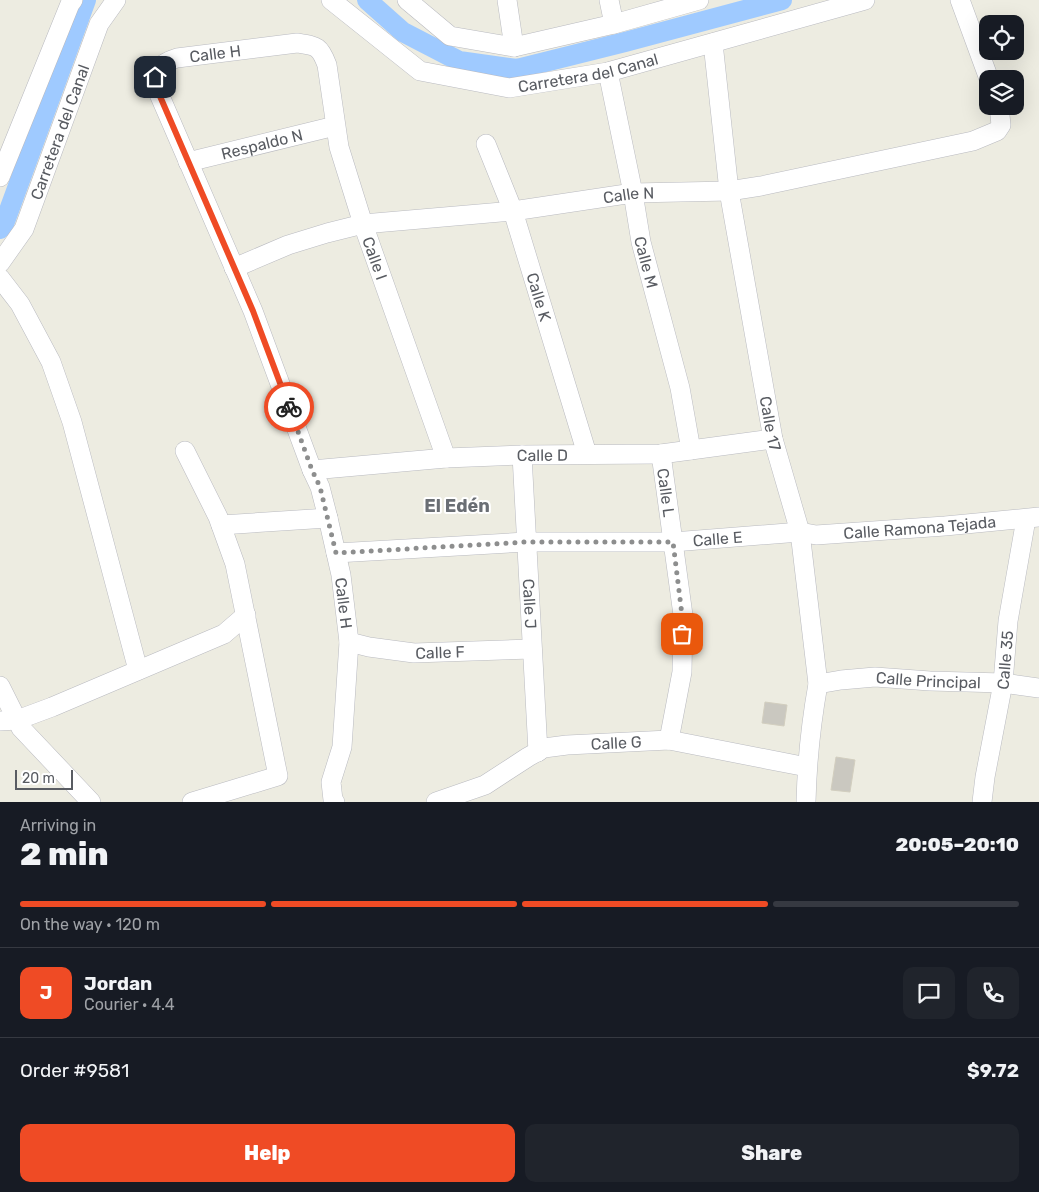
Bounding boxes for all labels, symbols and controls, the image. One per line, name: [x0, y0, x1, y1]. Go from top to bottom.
map controls: [979, 15, 1024, 115]
button: locate: [979, 15, 1024, 60]
street label: Calle H: [188, 41, 242, 66]
street label: Carretera del Canal: [517, 49, 660, 96]
pin: [134, 56, 176, 98]
street label: Carretera del Canal: [27, 62, 93, 202]
icon: home: [141, 63, 169, 91]
button: layers: [979, 70, 1024, 115]
street label: Respaldo N: [219, 125, 305, 164]
street label: Calle N: [602, 184, 654, 207]
street label: Calle I: [358, 234, 391, 283]
street label: Calle M: [630, 235, 662, 290]
street label: Calle K: [522, 270, 555, 324]
courier: [264, 382, 314, 432]
icon: bike: [275, 393, 303, 421]
street label: Calle 17: [756, 395, 785, 453]
street label: Calle D: [517, 446, 568, 465]
street label: Calle L: [653, 467, 679, 518]
district label: El Edén: [424, 495, 490, 517]
street label: Calle Ramona Tejada: [843, 512, 997, 543]
street label: Calle E: [692, 528, 743, 550]
street label: Calle H: [331, 576, 356, 630]
street label: Calle J: [519, 578, 540, 629]
pin: [661, 613, 703, 655]
icon: bag: [668, 620, 696, 648]
street label: Calle 35: [993, 630, 1017, 691]
street label: Calle F: [415, 642, 465, 663]
street label: Calle Principal: [875, 668, 981, 692]
street label: Calle G: [590, 732, 642, 754]
scale bar: [15, 767, 72, 790]
text: 20 m: [22, 770, 55, 787]
text: Arriving in: [20, 816, 96, 835]
text: 20:05–20:10: [895, 833, 1019, 856]
text: 2 min: [20, 835, 109, 873]
text: On the way · 120 m: [20, 915, 160, 934]
button: chat: [903, 967, 955, 1019]
button: phone: [967, 967, 1019, 1019]
text: Jordan: [84, 972, 152, 995]
text: J: [40, 981, 52, 1004]
text: Courier · 4.4: [84, 995, 175, 1014]
text: Order #9581: [20, 1059, 129, 1082]
text: $9.72: [967, 1059, 1019, 1082]
button: Help: [20, 1124, 515, 1182]
button: Share: [525, 1124, 1019, 1182]

